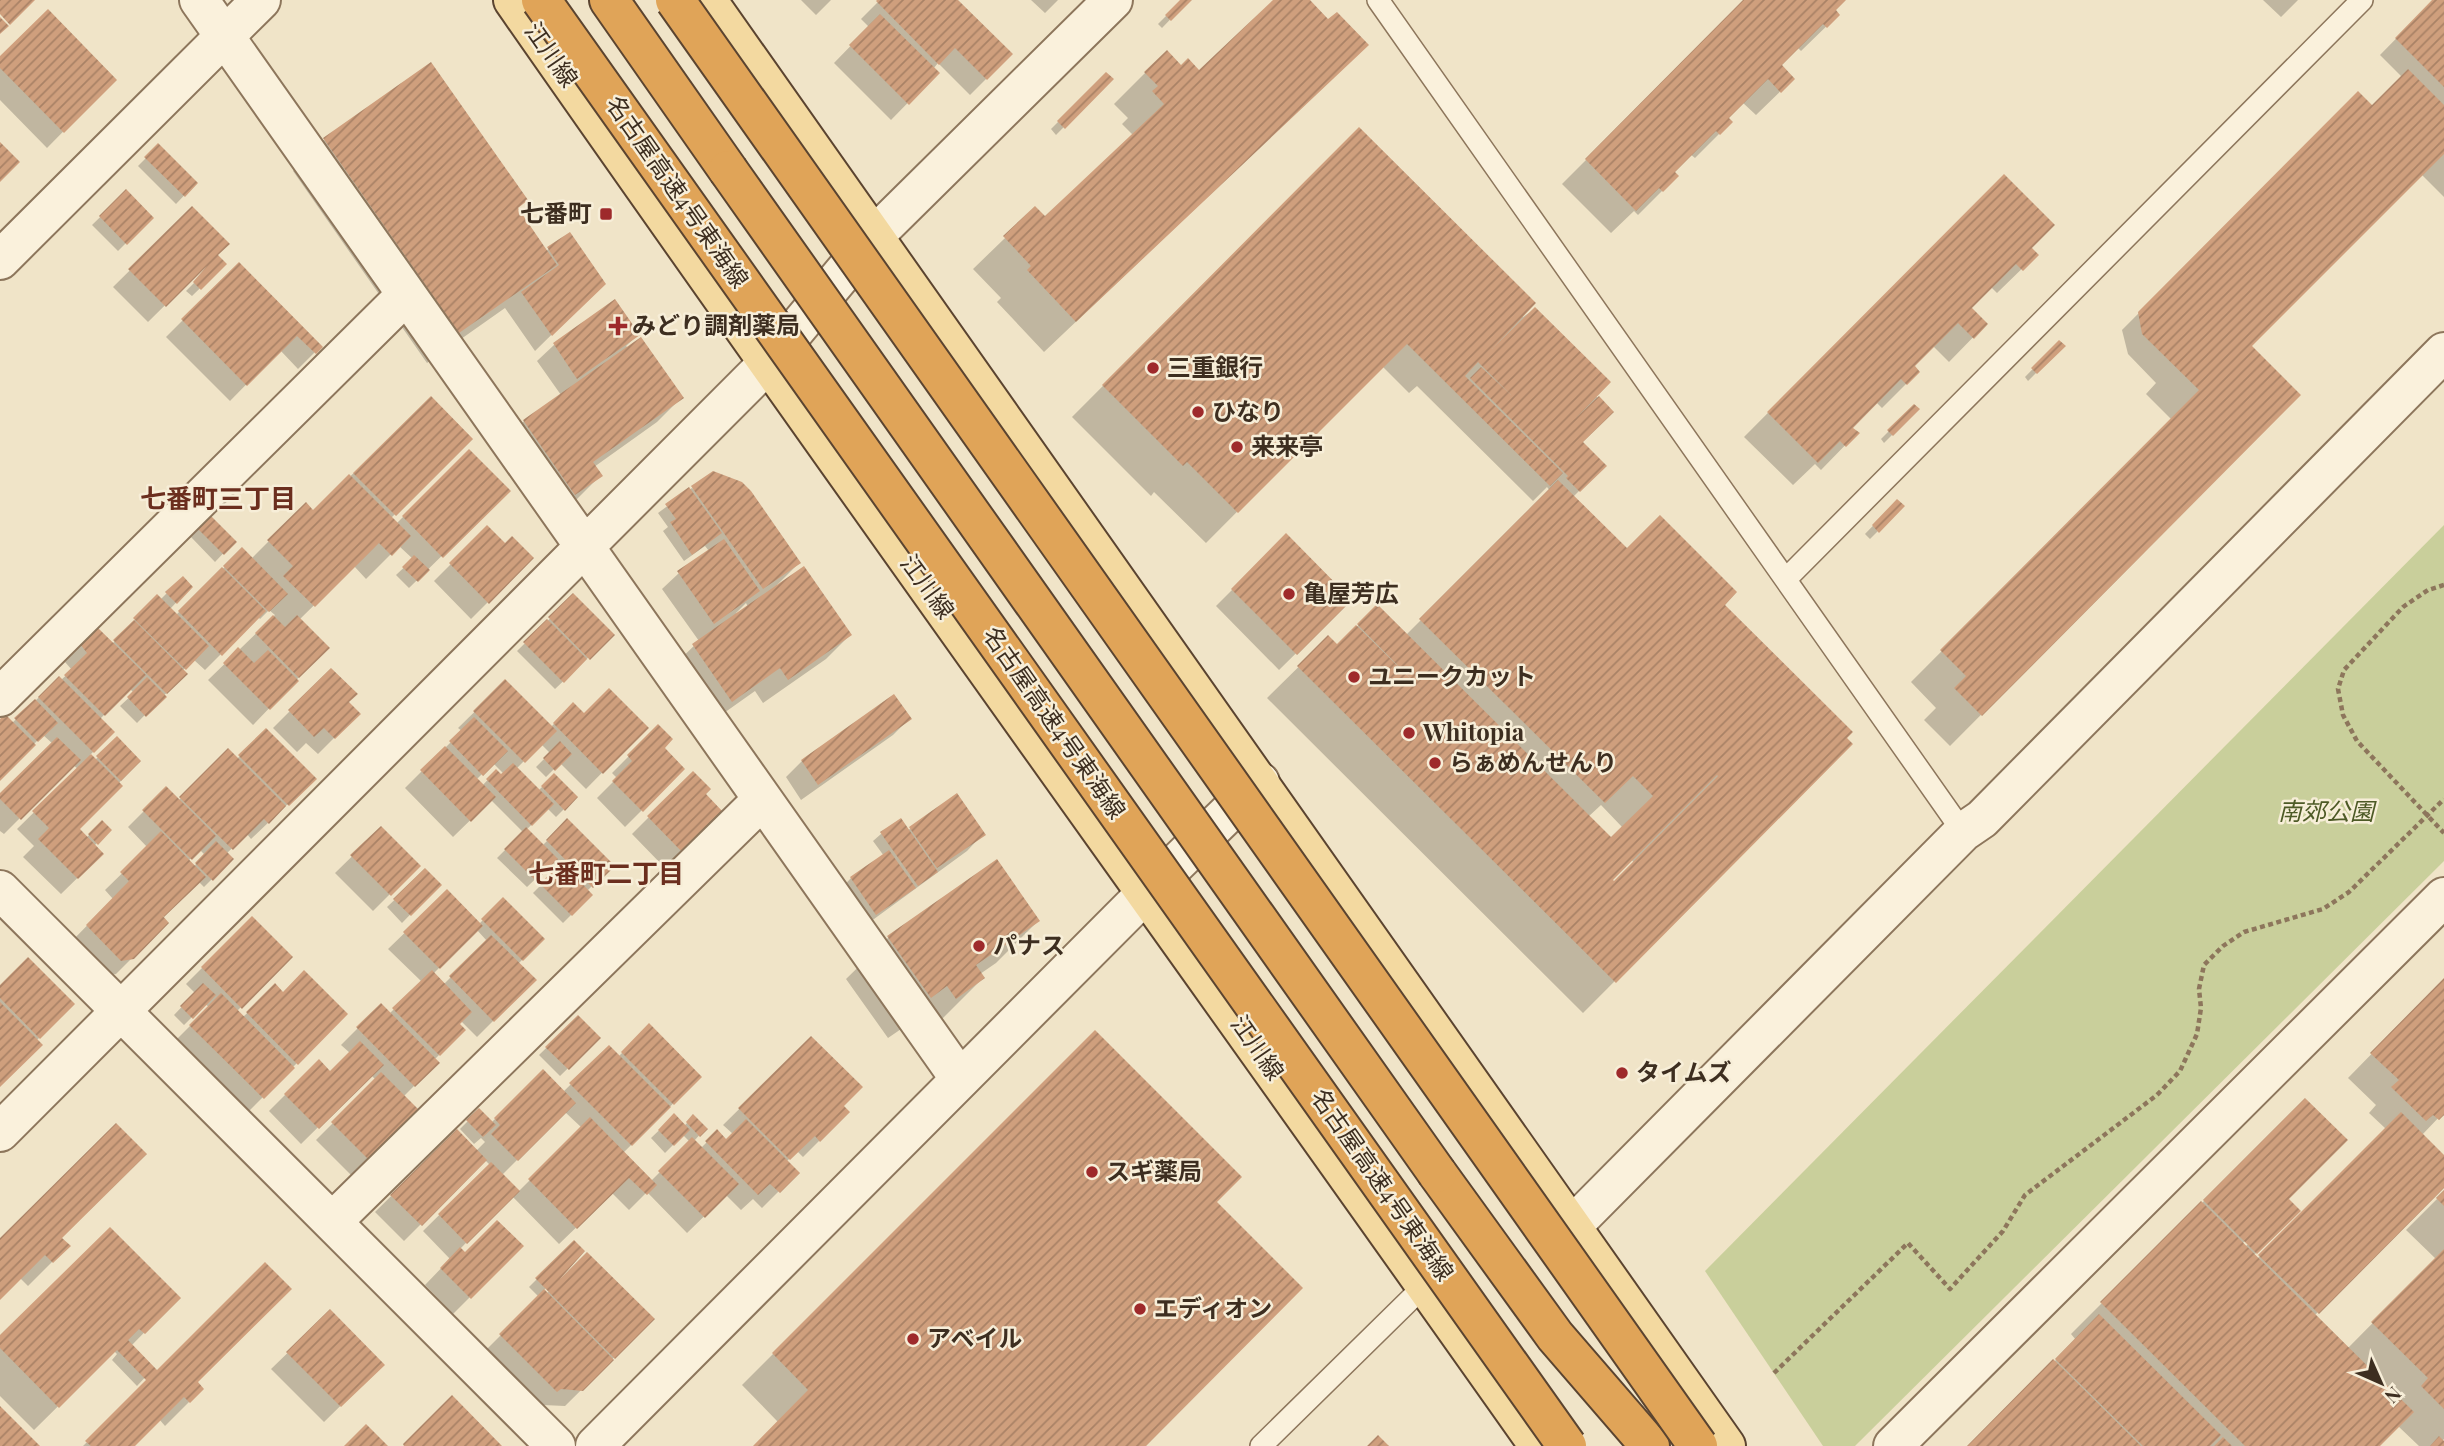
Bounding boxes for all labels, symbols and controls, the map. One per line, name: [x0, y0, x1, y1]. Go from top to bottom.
street label: 江川線: [519, 15, 586, 93]
street label: 名古屋高速4号東海線: [600, 88, 757, 293]
place label: 七番町: [520, 196, 592, 228]
marker: 七番町: [598, 206, 614, 222]
place label: みどり調剤薬局: [632, 308, 800, 340]
marker: みどり調剤薬局: [610, 318, 626, 334]
place label: 三重銀行: [1167, 350, 1263, 382]
marker: 三重銀行: [1145, 360, 1161, 376]
place label: ひなり: [1212, 394, 1284, 426]
marker: ひなり: [1190, 404, 1206, 420]
place label: 来来亭: [1251, 429, 1323, 461]
marker: 来来亭: [1229, 439, 1245, 455]
district label: 七番町三丁目: [140, 480, 296, 515]
street label: 江川線: [895, 547, 963, 624]
place label: 亀屋芳広: [1303, 576, 1399, 608]
marker: 亀屋芳広: [1281, 586, 1297, 602]
street label: 名古屋高速4号東海線: [977, 619, 1134, 824]
place label: ユニークカット: [1368, 659, 1536, 691]
marker: ユニークカット: [1346, 669, 1362, 685]
place label: Whitopia: [1422, 715, 1525, 747]
marker: Whitopia: [1401, 725, 1417, 741]
place label: らぁめんせんり: [1449, 745, 1617, 777]
marker: らぁめんせんり: [1427, 755, 1443, 771]
park label: 南郊公園: [2278, 794, 2377, 826]
district label: 七番町二丁目: [528, 855, 684, 890]
place label: パナス: [993, 928, 1065, 960]
marker: パナス: [971, 938, 987, 954]
street label: 江川線: [1225, 1008, 1292, 1086]
place label: タイムズ: [1636, 1055, 1732, 1087]
marker: タイムズ: [1614, 1065, 1630, 1081]
street label: 名古屋高速4号東海線: [1305, 1081, 1462, 1286]
place label: スギ薬局: [1106, 1154, 1202, 1186]
marker: スギ薬局: [1084, 1164, 1100, 1180]
place label: エディオン: [1154, 1291, 1272, 1323]
marker: エディオン: [1132, 1301, 1148, 1317]
place label: アベイル: [927, 1321, 1023, 1353]
marker: アベイル: [905, 1331, 921, 1347]
north arrow: [2346, 1348, 2416, 1418]
text: N: [2379, 1382, 2408, 1410]

